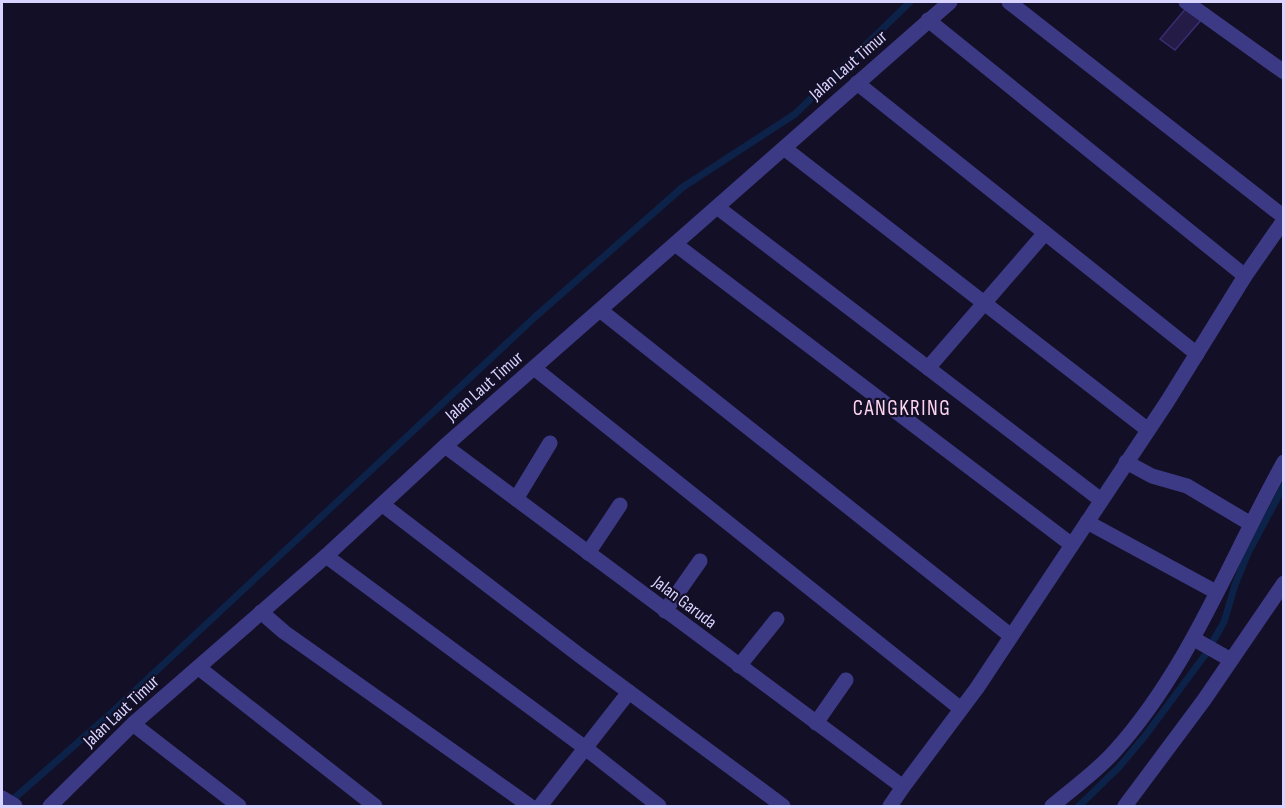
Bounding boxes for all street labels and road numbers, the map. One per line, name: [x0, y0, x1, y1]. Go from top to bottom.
street label: Jalan Laut Timur: [805, 26, 891, 105]
street label: Jalan Laut Timur: [441, 347, 527, 426]
street label: Jalan Garuda: [648, 571, 721, 633]
street label: Jalan Laut Timur: [78, 671, 164, 752]

